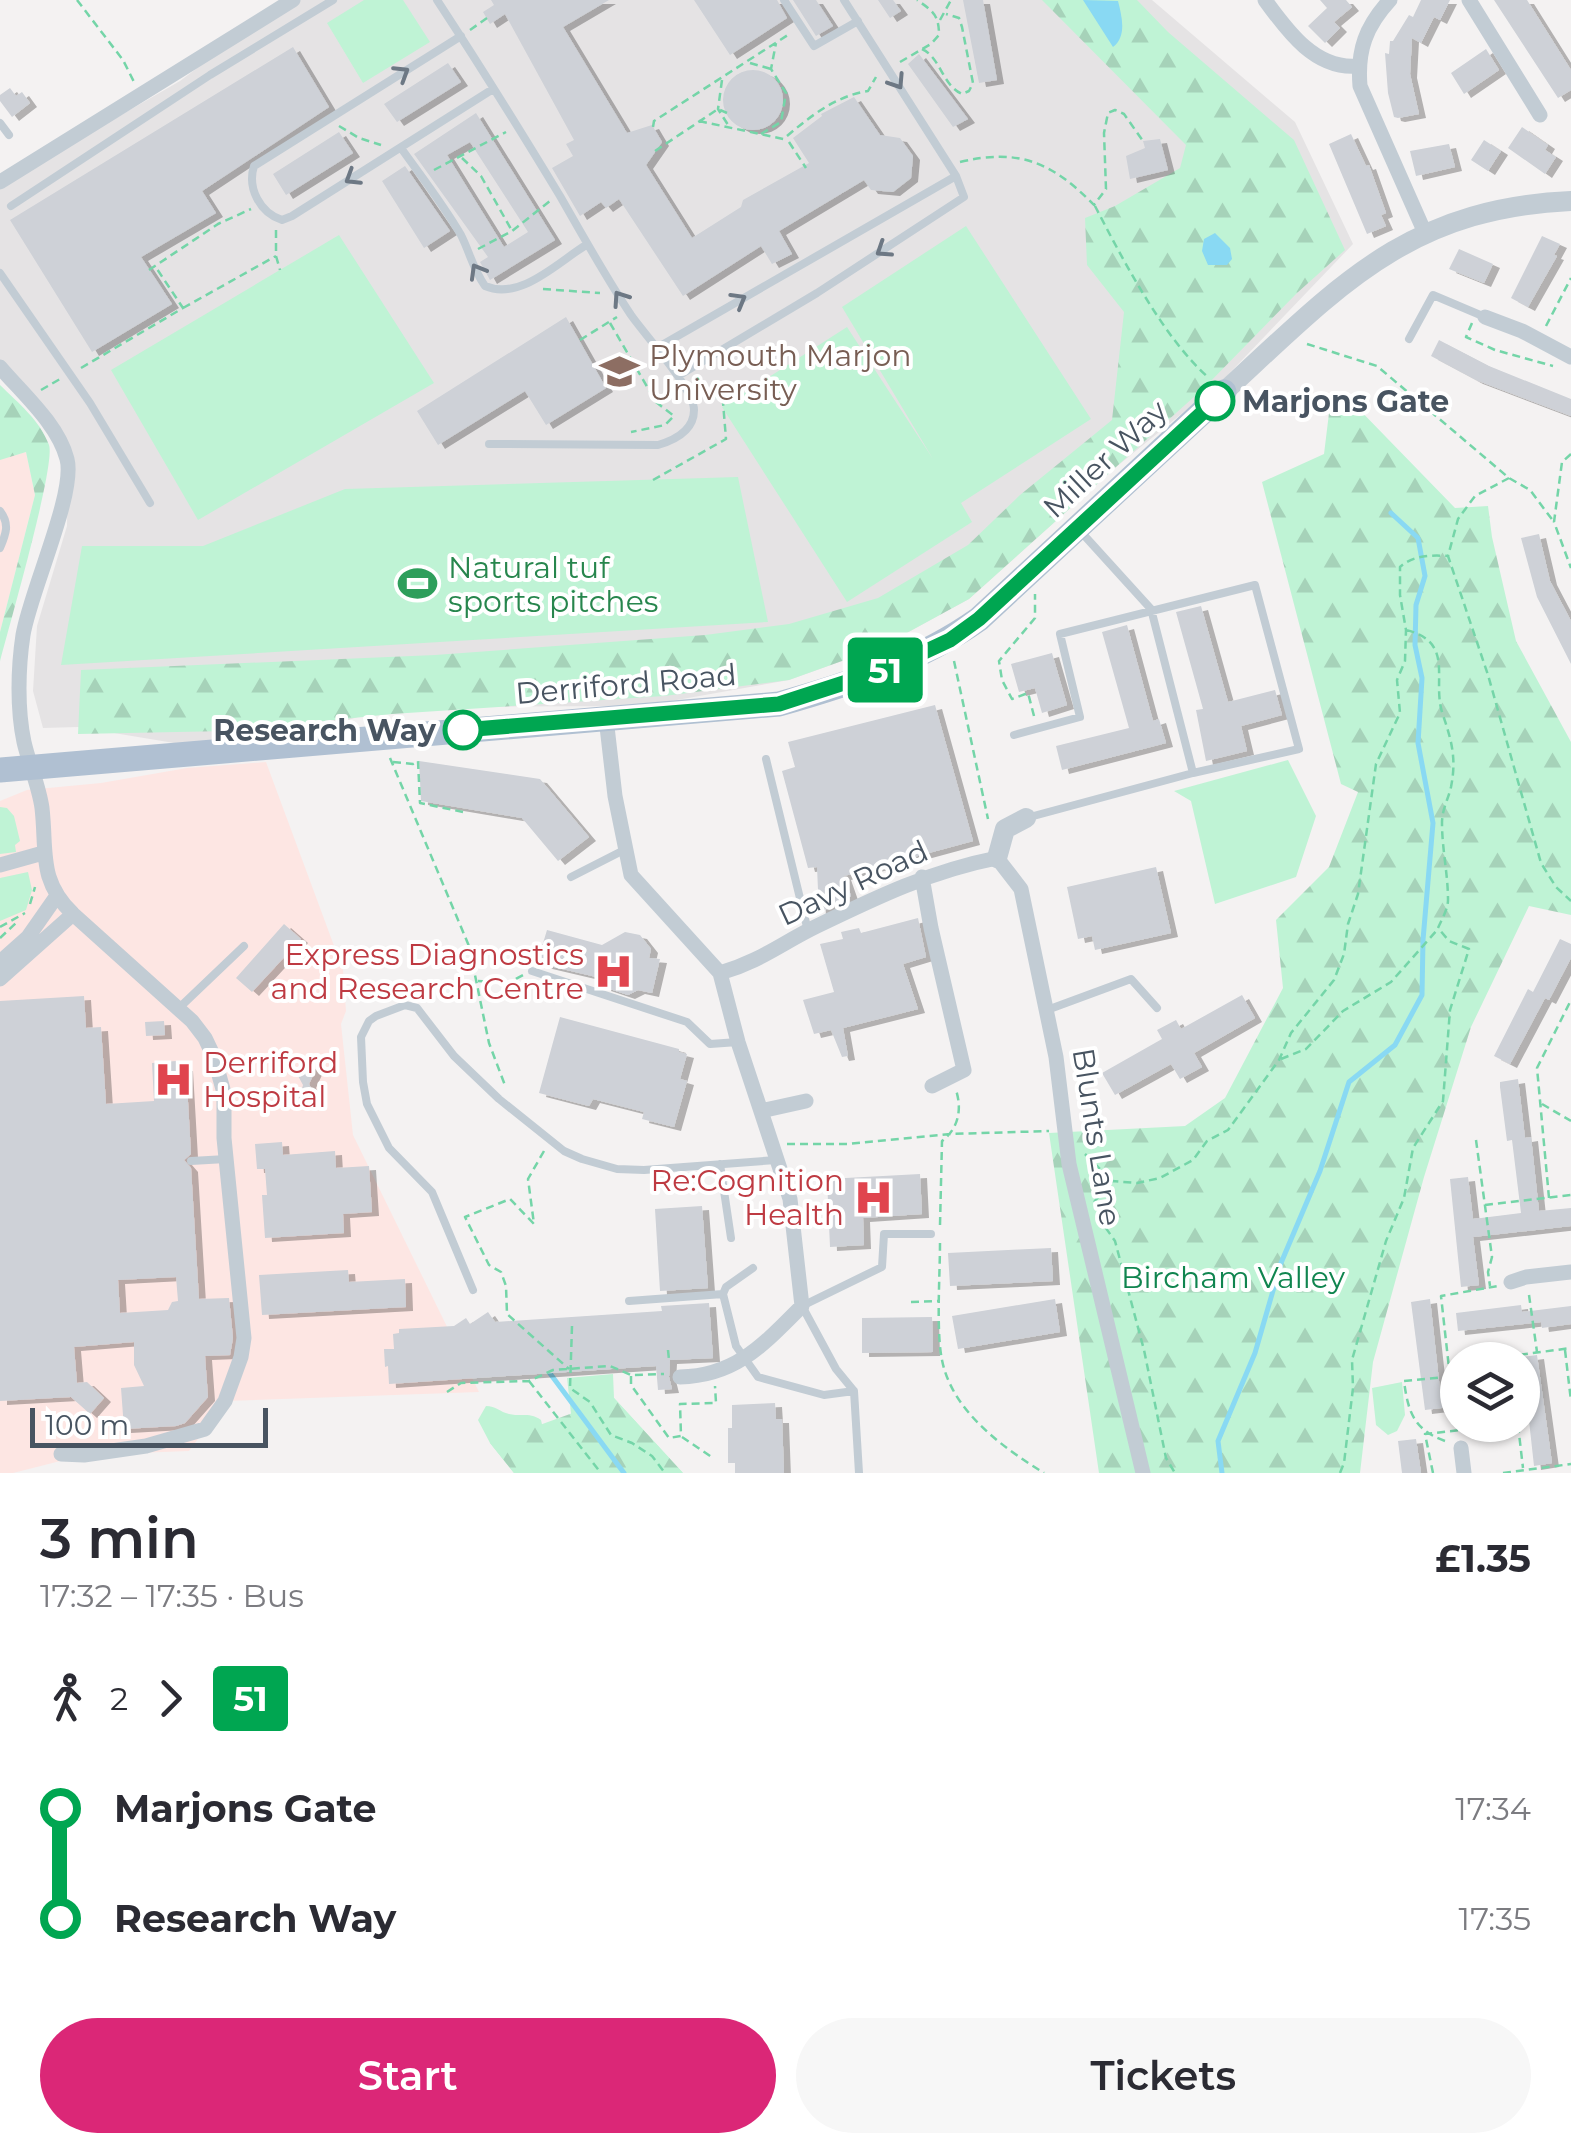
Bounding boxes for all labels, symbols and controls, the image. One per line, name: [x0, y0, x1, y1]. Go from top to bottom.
one-way arrow: [392, 66, 410, 85]
one-way arrow: [884, 71, 903, 89]
one-way arrow: [345, 166, 363, 185]
one-way arrow: [875, 238, 893, 257]
one-way arrow: [469, 264, 489, 282]
one-way arrow: [613, 290, 632, 308]
one-way arrow: [728, 292, 746, 312]
place label: Plymouth Marjon University: [649, 337, 912, 408]
school or university icon: Plymouth Marjon University: [598, 351, 640, 393]
marker: Marjons Gate: [1196, 382, 1234, 420]
place label: Marjons Gate: [1242, 383, 1449, 420]
street label: Miller Way: [1035, 392, 1175, 526]
place label: Natural tuf sports pitches: [448, 549, 658, 620]
sports icon: Natural tuf sports pitches: [397, 563, 439, 605]
line badge: 51: [840, 638, 930, 702]
text: 51: [868, 649, 902, 692]
street label: Derriford Road: [514, 656, 738, 712]
marker: Research Way: [444, 711, 482, 749]
place label: Research Way: [213, 712, 437, 749]
street label: Davy Road: [772, 832, 934, 934]
place label: Express Diagnostics and Research Centre: [271, 936, 584, 1007]
hospital icon: Express Diagnostics and Research Centre: [593, 950, 635, 992]
place label: Derriford Hospital: [203, 1044, 338, 1115]
street label: Blunts Lane: [1065, 1045, 1129, 1229]
hospital icon: Derriford Hospital: [152, 1058, 194, 1100]
place label: Re:Cognition Health: [650, 1162, 844, 1233]
hospital icon: Re:Cognition Health: [853, 1176, 895, 1218]
park label: Bircham Valley: [1121, 1259, 1346, 1296]
map controls: [1440, 1342, 1540, 1442]
button: layers: [1440, 1342, 1540, 1442]
scale bar: [30, 1403, 268, 1448]
text: 100 m: [45, 1408, 129, 1442]
text: 3 min: [40, 1505, 199, 1572]
text: £1.35: [1435, 1535, 1531, 1582]
text: 17:32 – 17:35 · Bus: [40, 1576, 304, 1615]
icon: walk: [40, 1671, 95, 1726]
icon: forward: [143, 1671, 198, 1726]
text: 51: [233, 1677, 268, 1720]
text: 2: [110, 1679, 128, 1718]
text: Marjons Gate: [114, 1785, 376, 1832]
text: 17:34: [1455, 1789, 1531, 1828]
text: Research Way: [114, 1895, 396, 1942]
text: 17:35: [1459, 1899, 1531, 1938]
button: Start: [40, 2018, 776, 2133]
button: Tickets: [796, 2018, 1531, 2133]

